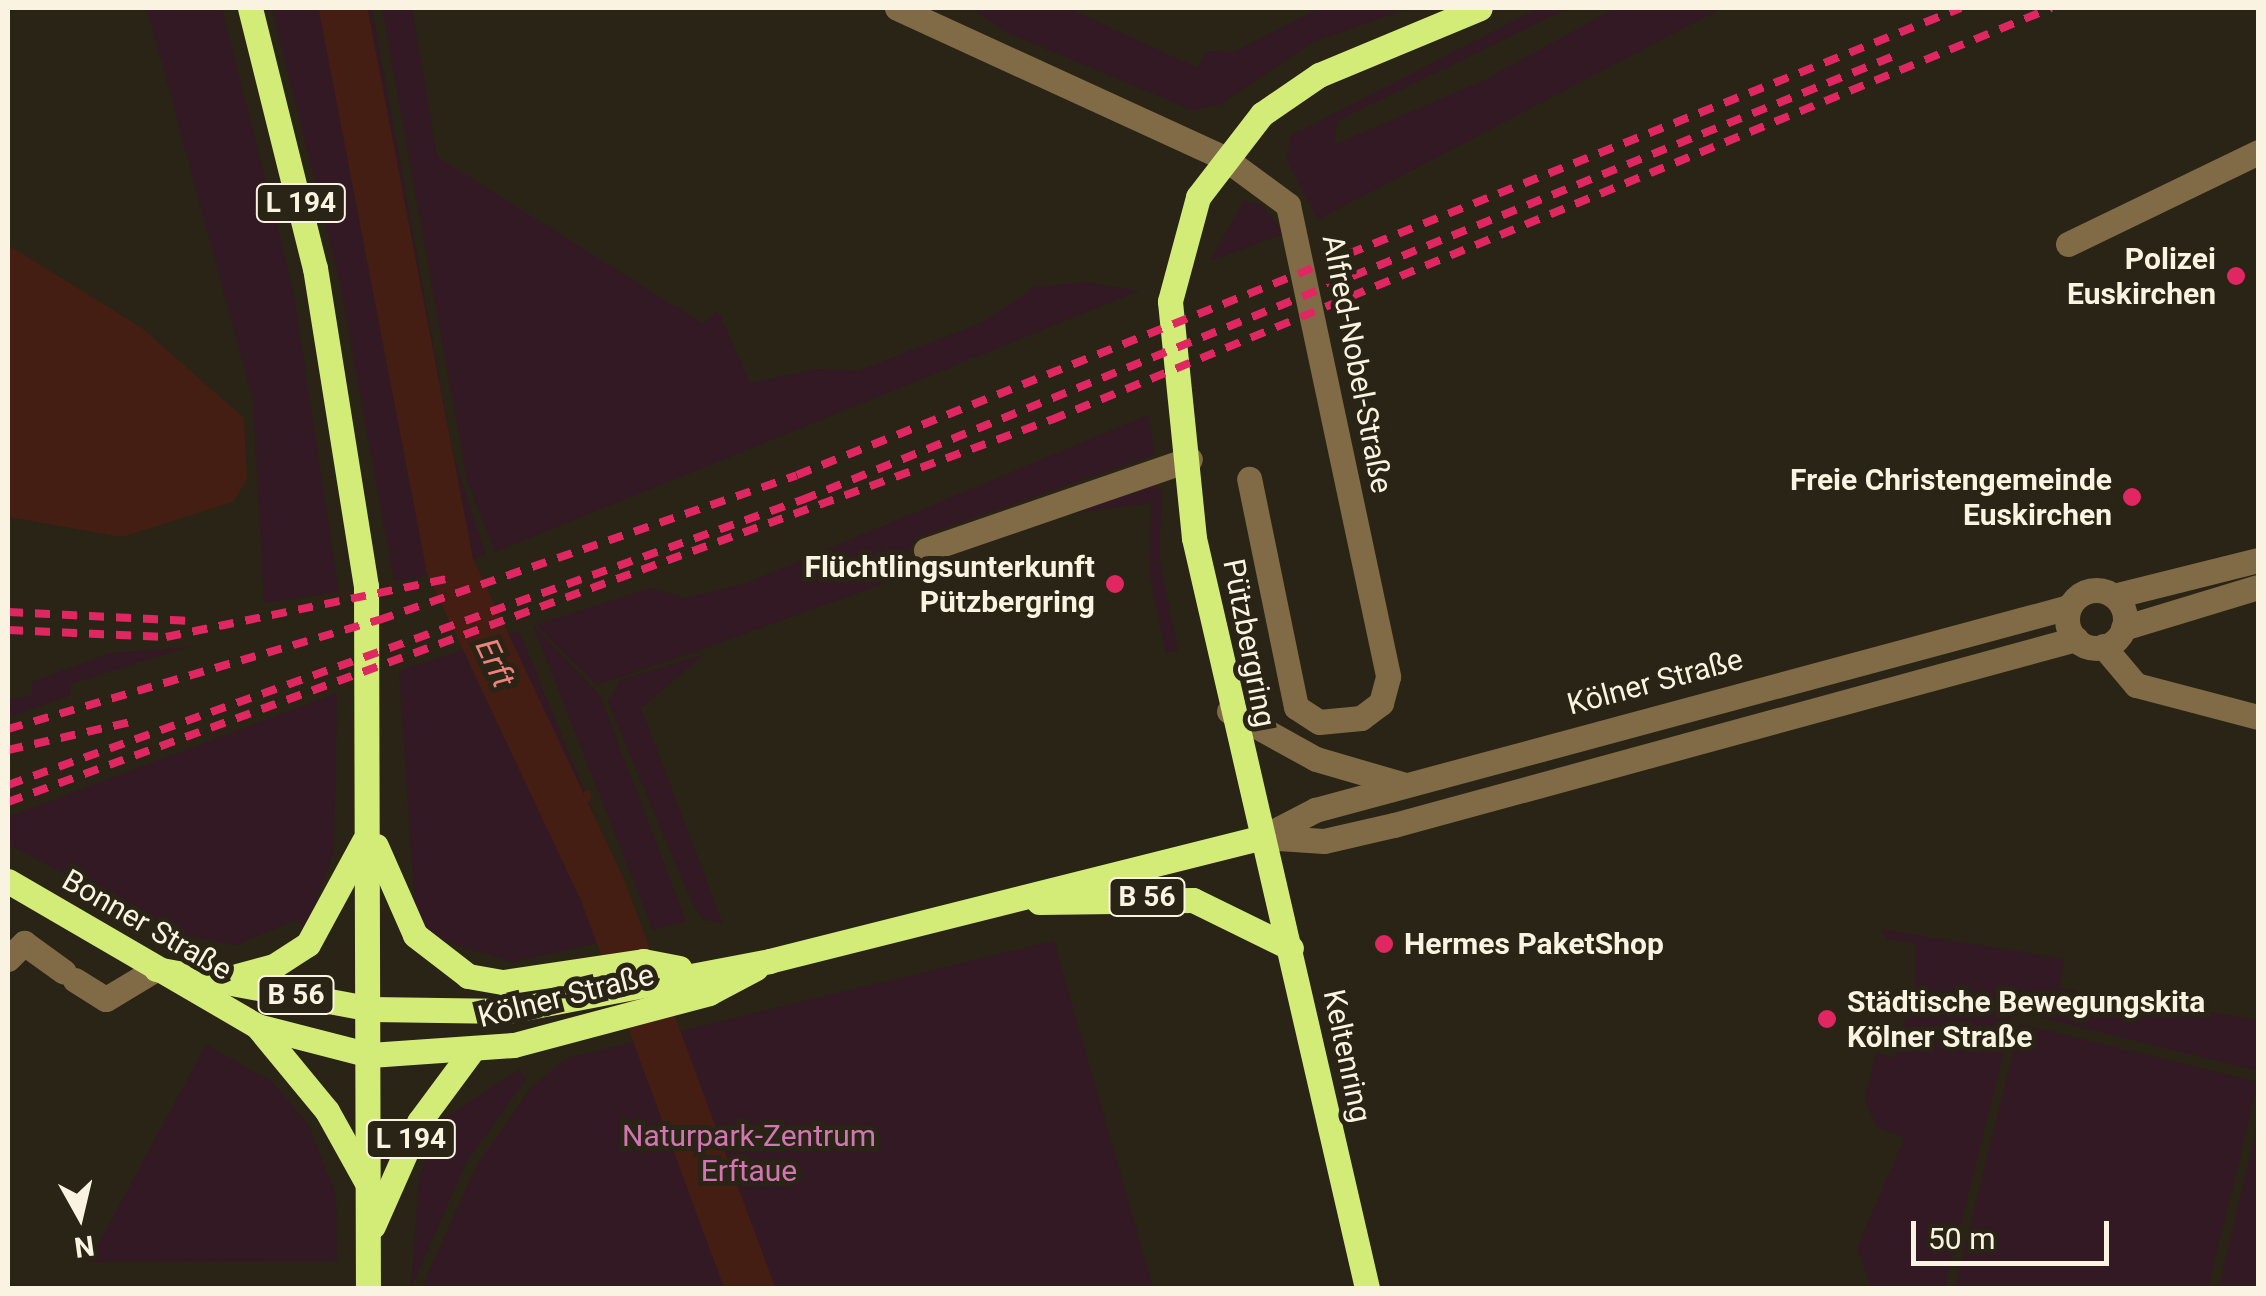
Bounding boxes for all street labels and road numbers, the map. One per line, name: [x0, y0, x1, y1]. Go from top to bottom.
road number: L 194: [254, 180, 348, 226]
street label: Alfred-Nobel-Straße: [1314, 232, 1400, 496]
street label: Pützbergring: [1215, 556, 1283, 730]
street label: Kölner Straße: [1563, 641, 1747, 723]
street label: Bonner Straße: [56, 862, 238, 988]
road number: B 56: [1107, 874, 1187, 920]
street label: Kölner Straße: [474, 957, 658, 1035]
road number: B 56: [256, 972, 336, 1018]
street label: Keltenring: [1315, 986, 1379, 1126]
road number: L 194: [364, 1116, 458, 1162]

